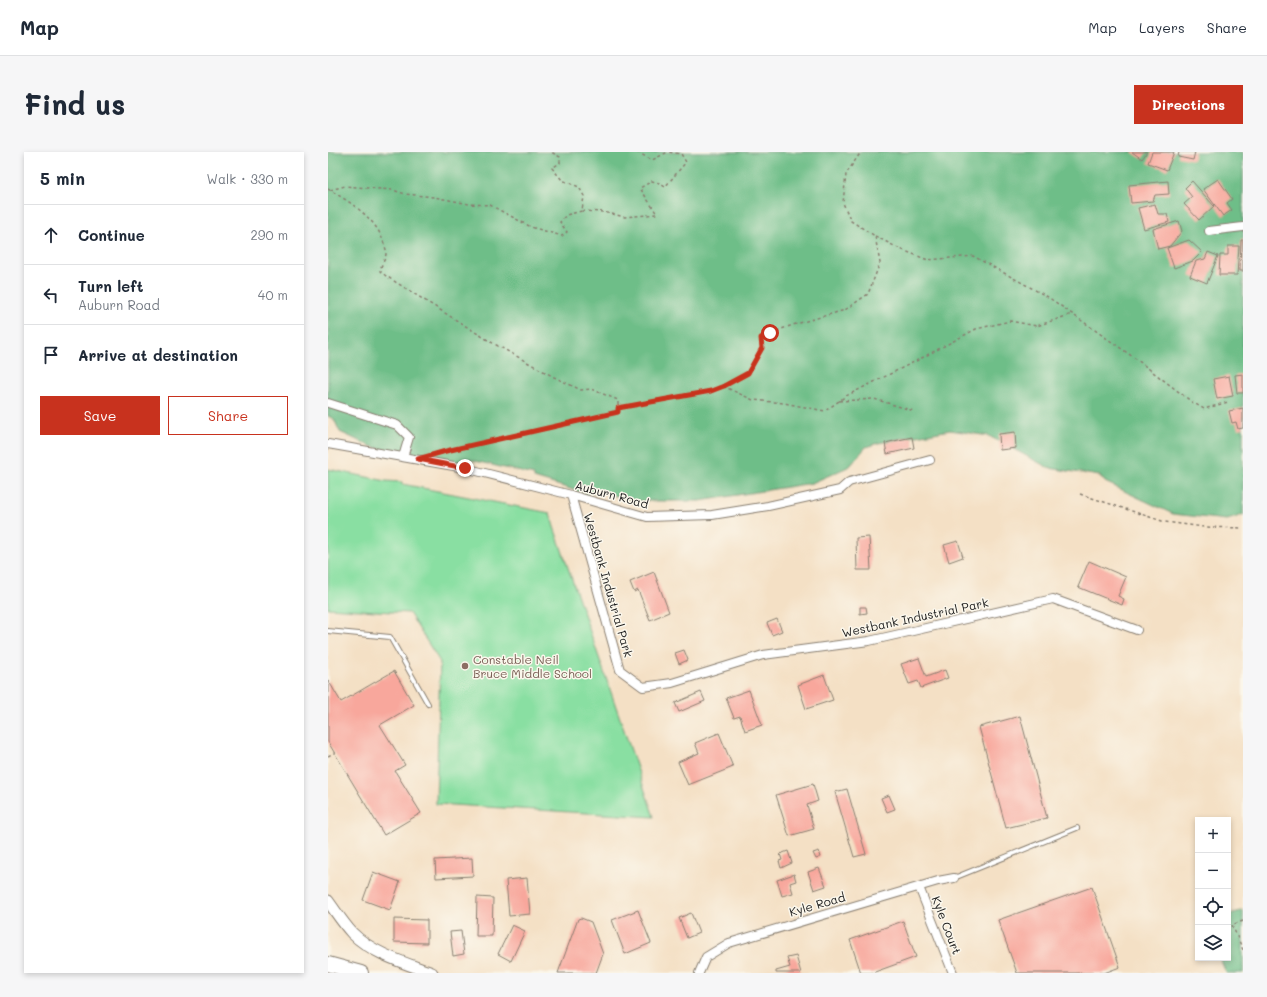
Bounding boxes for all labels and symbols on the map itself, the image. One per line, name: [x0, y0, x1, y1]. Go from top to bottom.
route start: [761, 324, 779, 342]
route end: [456, 459, 474, 477]
street label: Auburn Road: [573, 477, 651, 512]
street label: Westbank Industrial Park: [581, 511, 637, 659]
street label: Westbank Industrial Park: [840, 594, 990, 640]
place label: Constable Neil Bruce Middle School: [473, 651, 592, 681]
marker: Constable Neil Bruce Middle School: [460, 661, 470, 671]
street label: Kyle Road: [787, 888, 847, 920]
street label: Kyle Court: [929, 893, 965, 957]

